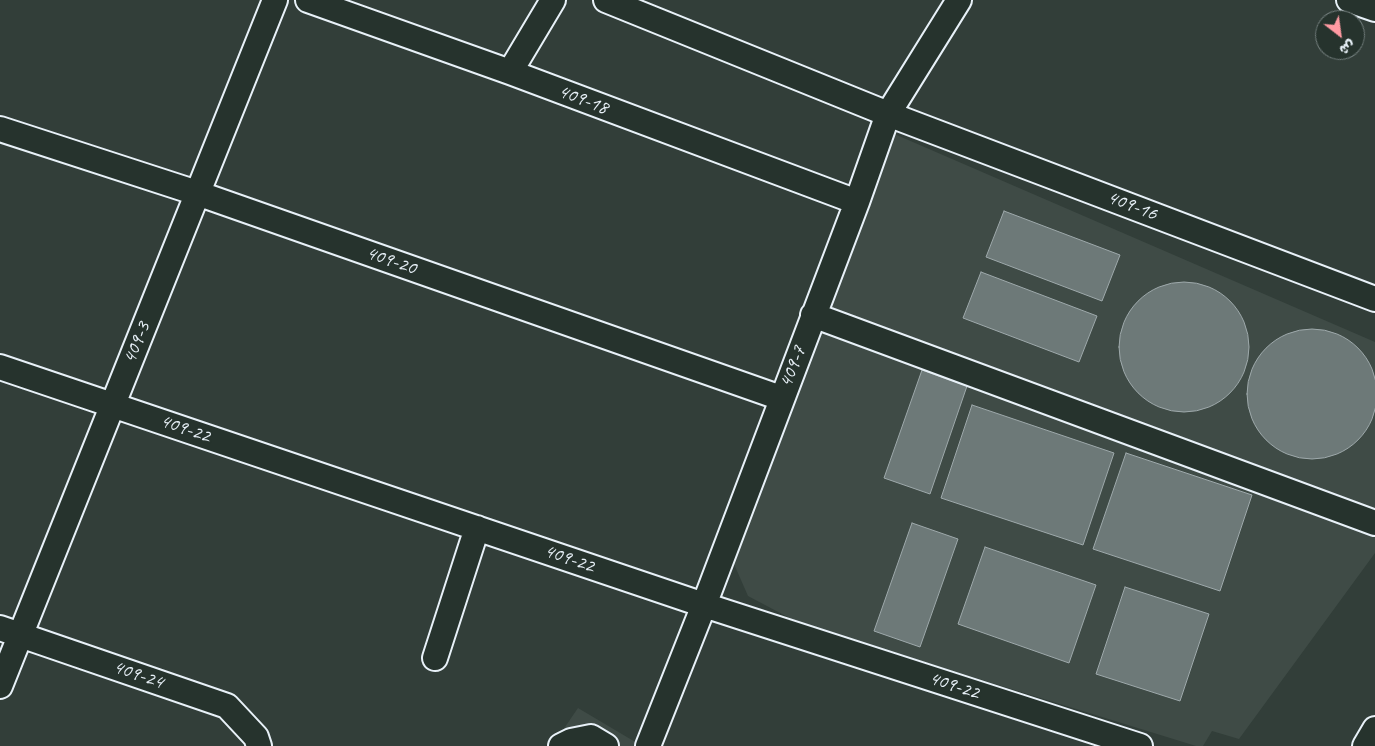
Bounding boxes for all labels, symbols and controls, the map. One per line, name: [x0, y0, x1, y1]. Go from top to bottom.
north arrow: [1315, 10, 1365, 60]
text: ش: [1336, 36, 1358, 59]
street label: 409-18: [555, 80, 611, 120]
street label: 409-16: [1104, 186, 1160, 226]
street label: 409-20: [363, 241, 419, 281]
street label: 409-3: [118, 319, 156, 367]
street label: 409-7: [774, 343, 812, 391]
street label: 409-22: [157, 409, 213, 449]
street label: 409-22: [541, 539, 597, 579]
street label: 409-24: [110, 655, 166, 695]
street label: 409-22: [926, 667, 982, 705]

